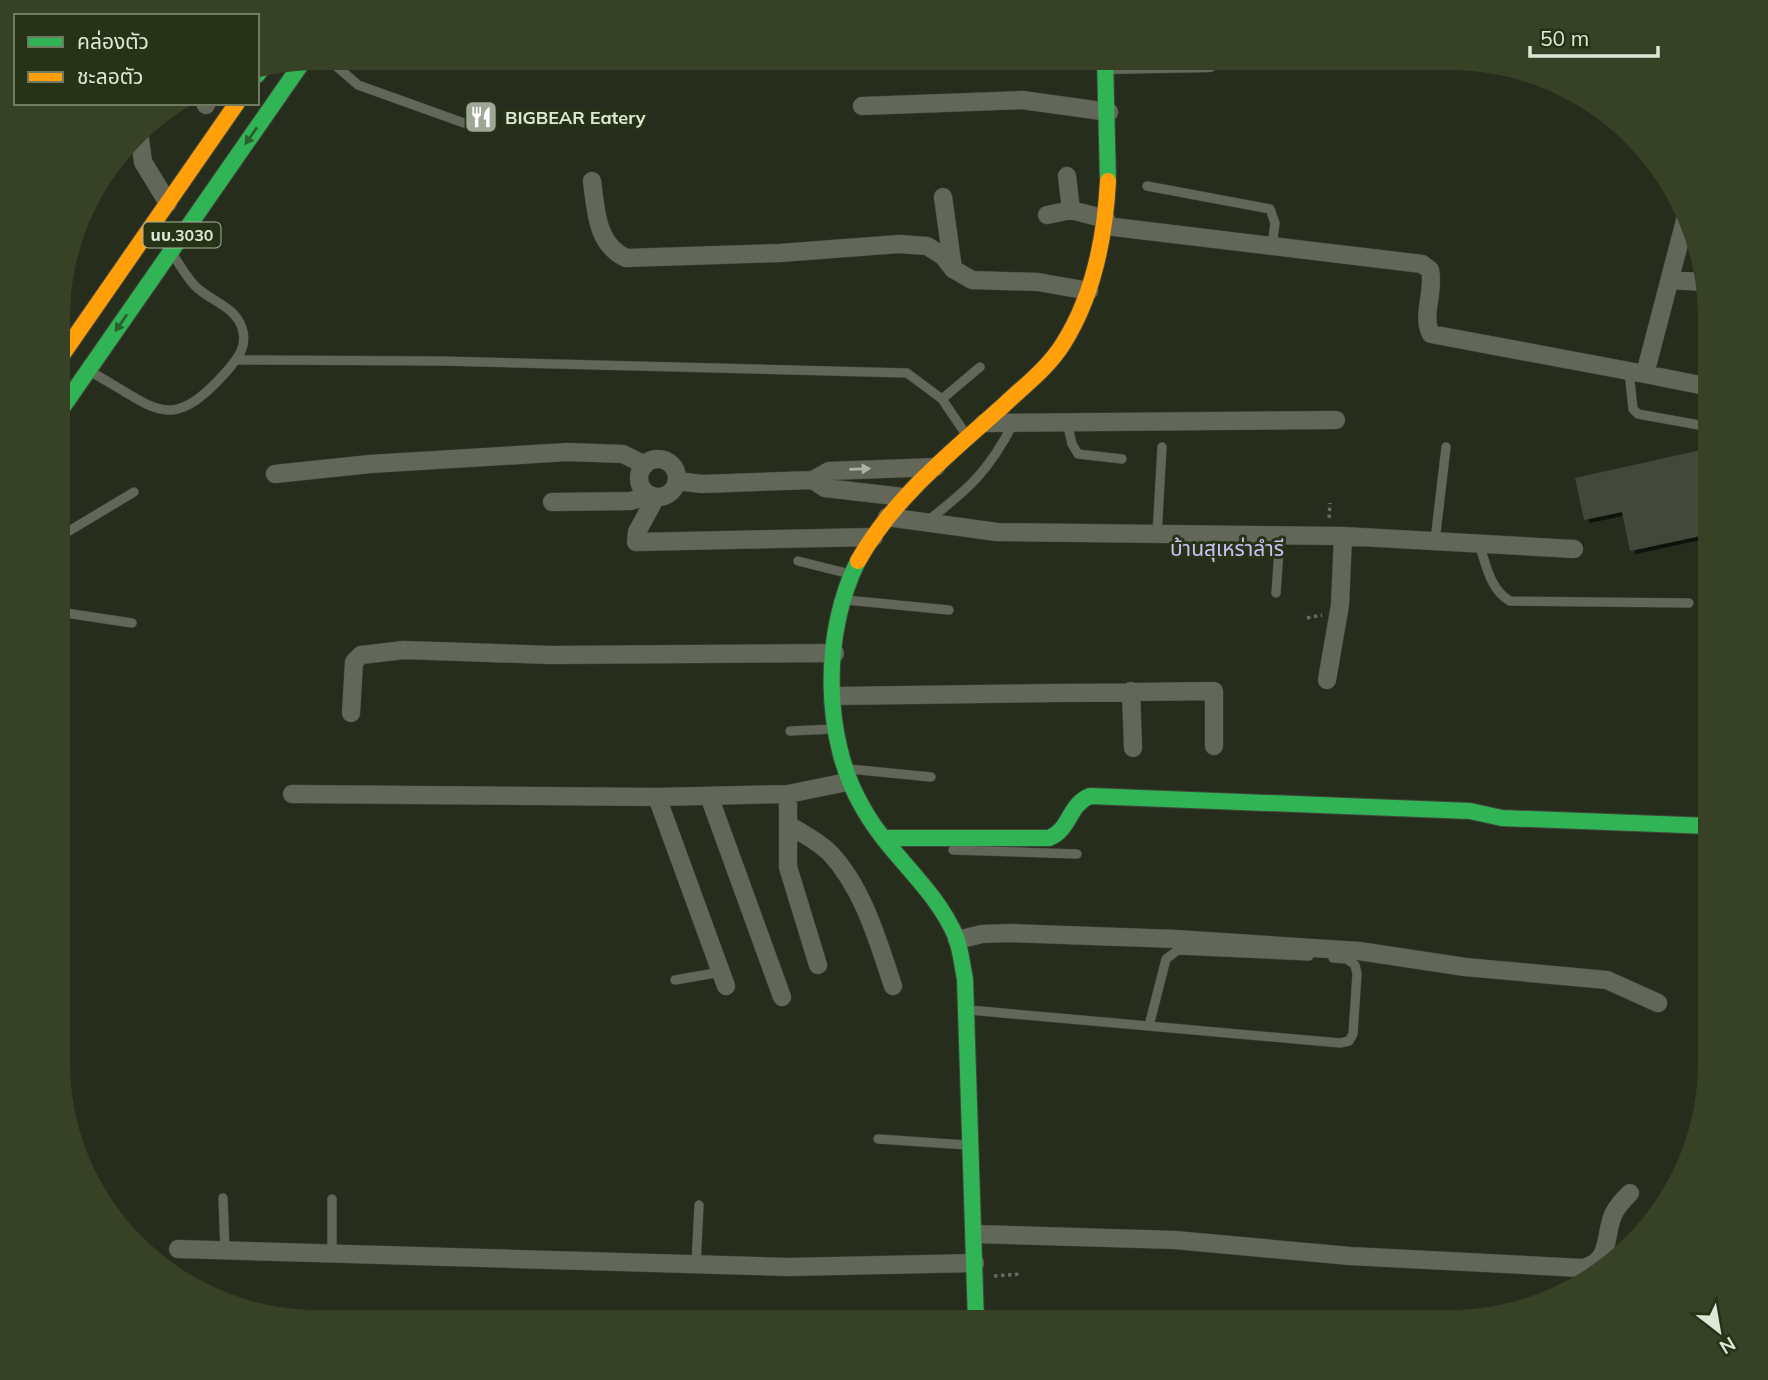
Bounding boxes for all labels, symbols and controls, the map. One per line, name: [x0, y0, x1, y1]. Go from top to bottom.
legend: [14, 14, 259, 105]
scale bar: [1530, 14, 1658, 58]
text: 50 m: [1540, 25, 1589, 51]
text: คล่องตัว: [77, 28, 149, 54]
text: ชะลอตัว: [77, 63, 143, 89]
restaurant icon: BIGBEAR Eatery: [462, 98, 500, 136]
place label: BIGBEAR Eatery: [505, 106, 646, 129]
one-way arrow: [244, 127, 258, 145]
road number: นบ.3030: [144, 222, 220, 247]
one-way arrow: [114, 314, 128, 332]
one-way arrow: [849, 464, 871, 475]
district label: บ้านสุเหร่าลำรี: [1170, 535, 1284, 562]
north arrow: [1684, 1296, 1754, 1366]
text: N: [1715, 1332, 1740, 1360]

